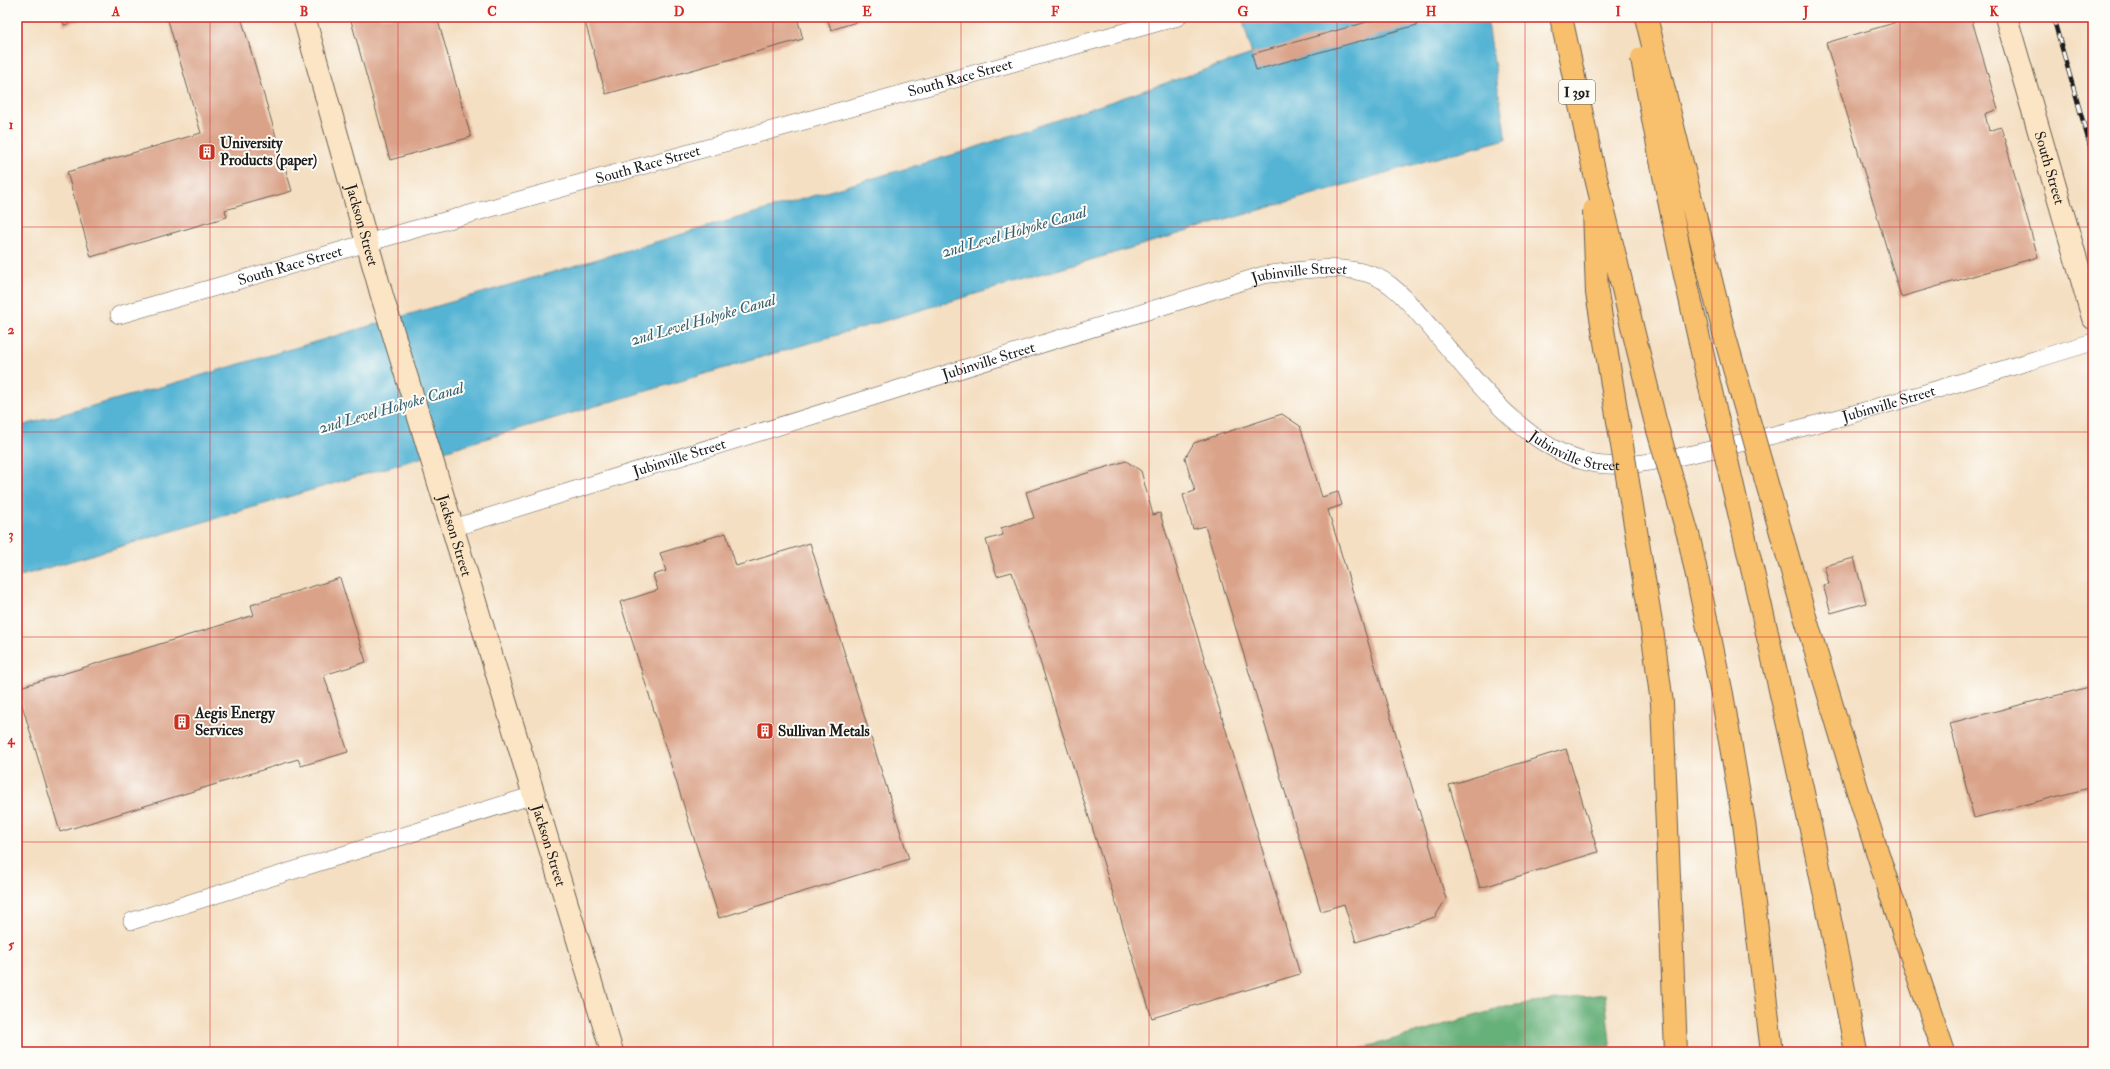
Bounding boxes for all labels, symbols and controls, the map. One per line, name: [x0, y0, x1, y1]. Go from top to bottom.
text: A: [111, 4, 121, 20]
text: B: [300, 4, 308, 20]
text: C: [487, 4, 497, 20]
text: D: [674, 4, 685, 20]
text: E: [862, 4, 872, 20]
text: F: [1051, 4, 1060, 20]
text: G: [1238, 4, 1249, 20]
text: H: [1426, 4, 1437, 20]
text: I: [1615, 4, 1621, 20]
text: J: [1802, 4, 1809, 21]
text: K: [1989, 4, 1999, 20]
street label: South Race Street: [906, 54, 1015, 102]
road number: I 391: [1559, 80, 1595, 104]
text: 1: [9, 117, 14, 133]
street label: South Street: [2030, 129, 2069, 207]
place label: University Products (paper): [220, 134, 317, 171]
street label: South Race Street: [594, 141, 703, 188]
building icon: University Products (paper): [197, 142, 217, 162]
street label: Jackson Street: [340, 181, 382, 269]
water label: 2nd Level Holyoke Canal: [940, 201, 1090, 262]
street label: South Race Street: [236, 242, 345, 290]
street label: Jubinville Street: [1248, 259, 1348, 289]
water label: 2nd Level Holyoke Canal: [629, 289, 779, 350]
text: 2: [8, 322, 15, 338]
street label: Jubinville Street: [939, 338, 1037, 386]
water label: 2nd Level Holyoke Canal: [317, 377, 467, 438]
street label: Jubinville Street: [1839, 382, 1938, 428]
street label: Jubinville Street: [1524, 426, 1620, 475]
street label: Jubinville Street: [630, 434, 728, 482]
street label: Jackson Street: [432, 491, 476, 579]
text: 3: [9, 527, 14, 543]
place label: Aegis Energy Services: [194, 704, 276, 740]
building icon: Aegis Energy Services: [172, 712, 192, 732]
building icon: Sullivan Metals: [755, 721, 775, 741]
place label: Sullivan Metals: [778, 722, 870, 741]
text: 4: [6, 732, 15, 748]
street label: Jackson Street: [526, 801, 570, 889]
text: 5: [8, 937, 14, 953]

